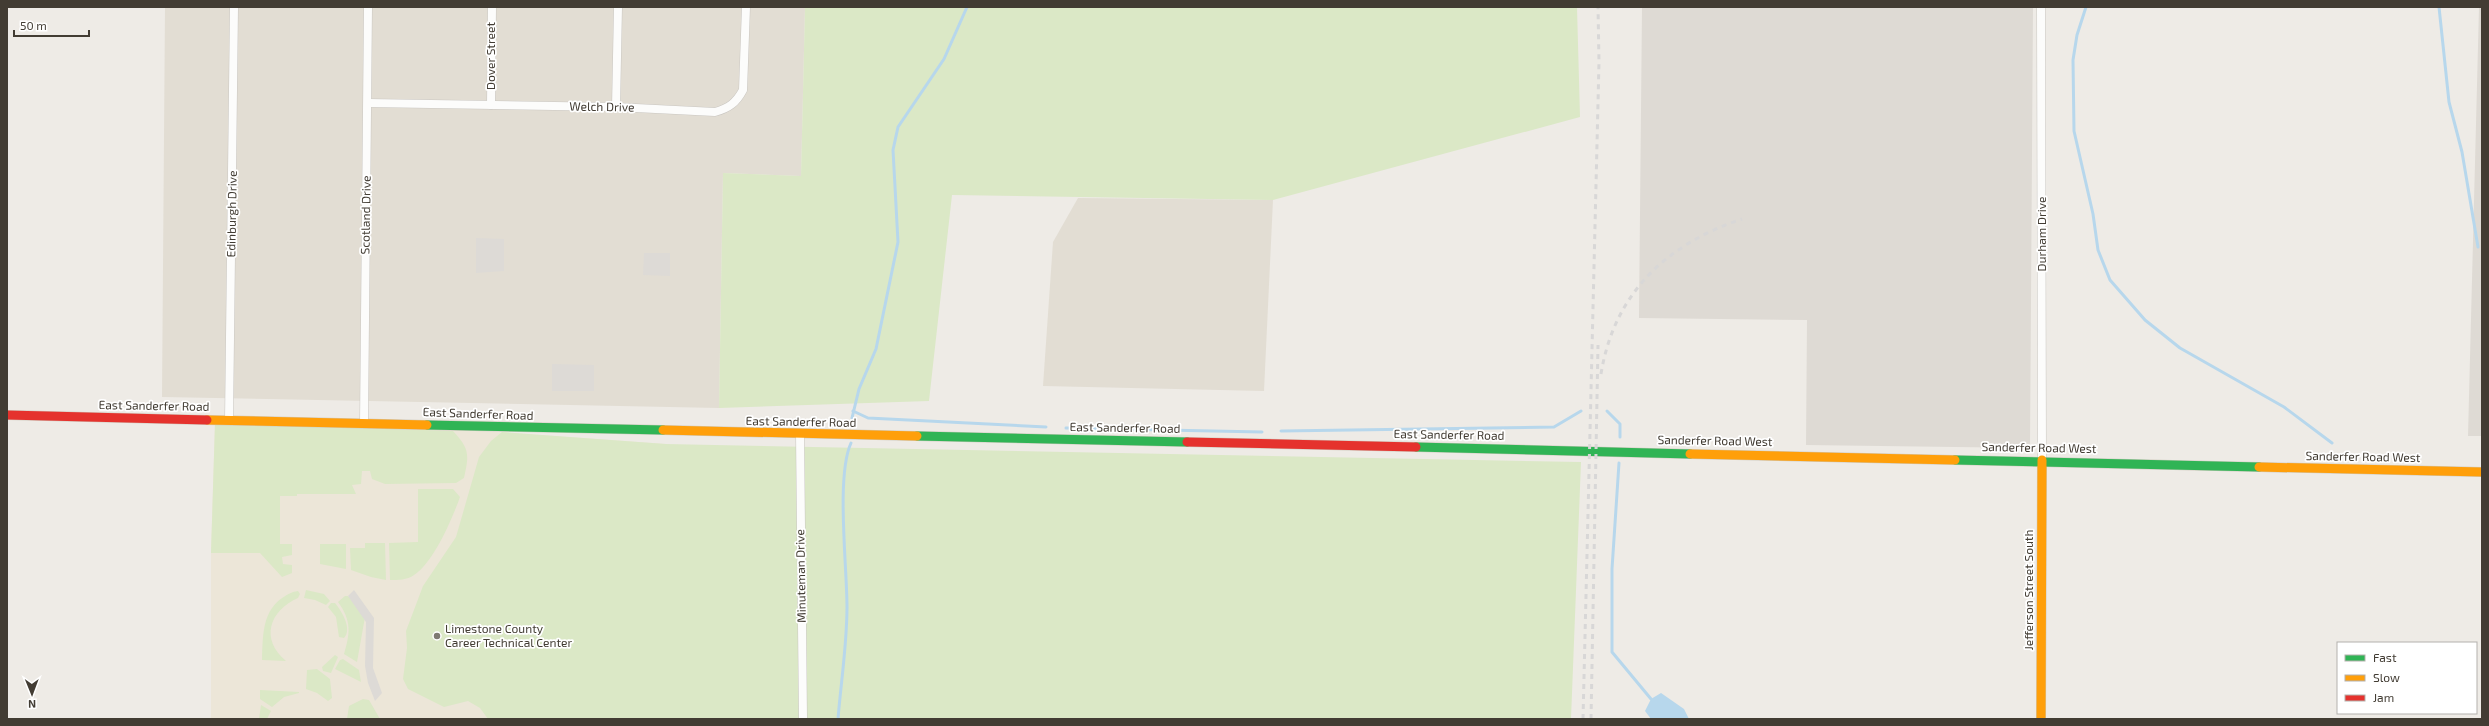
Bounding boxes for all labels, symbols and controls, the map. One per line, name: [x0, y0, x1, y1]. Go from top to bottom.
scale bar: [14, 12, 89, 38]
text: 50 m: [20, 18, 47, 32]
street label: Dover Street: [483, 22, 497, 90]
street label: Welch Drive: [569, 98, 635, 114]
street label: Edinburgh Drive: [223, 170, 239, 258]
street label: Scotland Drive: [357, 175, 373, 255]
street label: Durham Drive: [2034, 197, 2048, 271]
street label: East Sanderfer Road: [98, 397, 210, 413]
street label: East Sanderfer Road: [422, 404, 534, 422]
street label: East Sanderfer Road: [745, 413, 857, 429]
street label: East Sanderfer Road: [1069, 419, 1181, 435]
street label: East Sanderfer Road: [1393, 426, 1505, 442]
street label: Sanderfer Road West: [1657, 432, 1773, 448]
street label: Sanderfer Road West: [1981, 439, 2097, 455]
street label: Sanderfer Road West: [2305, 448, 2421, 464]
street label: Minuteman Drive: [792, 529, 808, 623]
street label: Jefferson Street South: [2021, 530, 2035, 650]
place label: Limestone County Career Technical Center: [445, 621, 572, 649]
marker: Limestone County Career Technical Center: [432, 631, 442, 641]
legend: [2337, 642, 2477, 714]
text: Fast: [2373, 650, 2397, 664]
text: Slow: [2373, 670, 2400, 684]
north arrow: [12, 674, 52, 714]
text: Jam: [2373, 690, 2394, 704]
text: N: [28, 698, 36, 711]

